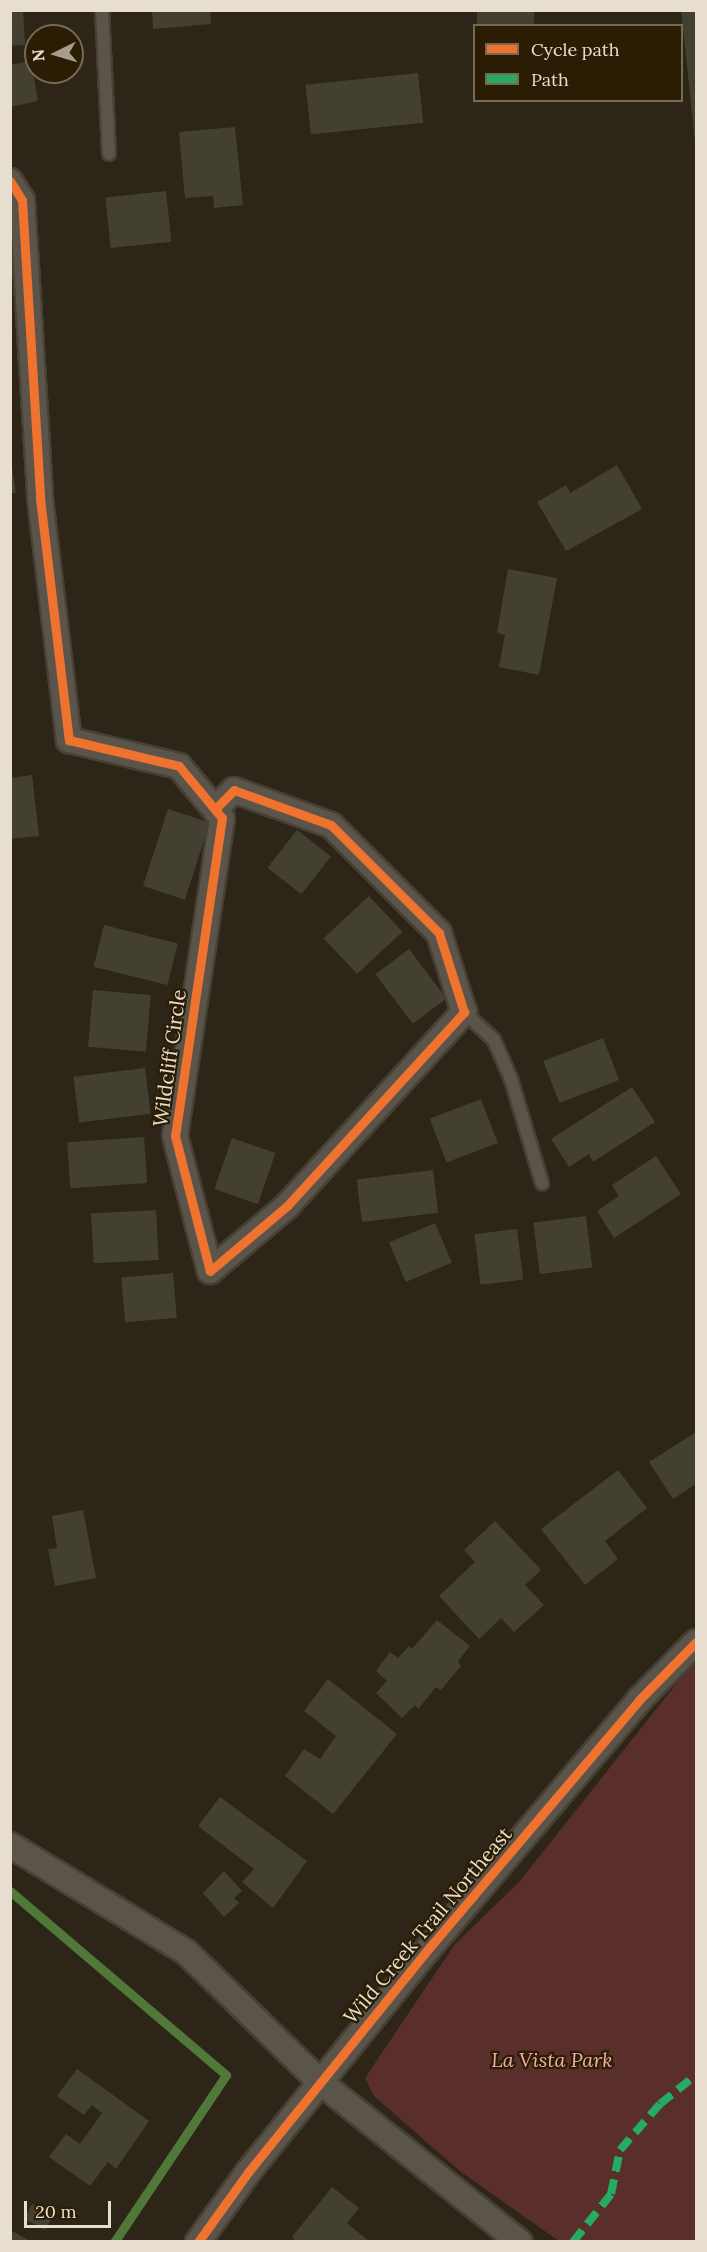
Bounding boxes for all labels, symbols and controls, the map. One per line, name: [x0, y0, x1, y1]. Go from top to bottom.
north arrow: [24, 24, 84, 84]
legend: [473, 24, 683, 102]
text: Cycle path: [531, 38, 620, 61]
text: N: [28, 48, 49, 62]
text: Path: [531, 68, 569, 91]
street label: Wildcliff Circle: [147, 988, 191, 1128]
street label: Wild Creek Trail Northeast: [338, 1822, 516, 2028]
park label: La Vista Park: [491, 2047, 613, 2071]
scale bar: [27, 2189, 114, 2227]
text: 20 m: [35, 2200, 77, 2223]

